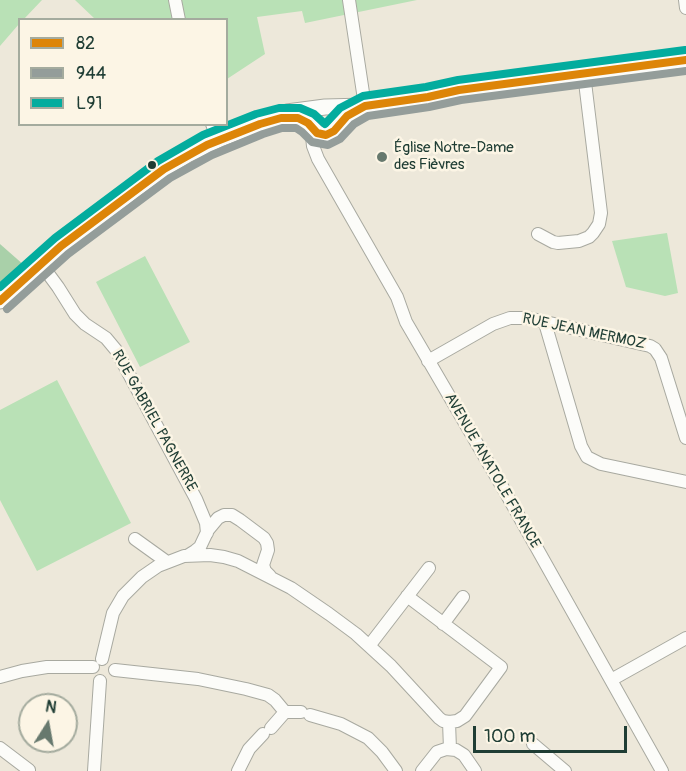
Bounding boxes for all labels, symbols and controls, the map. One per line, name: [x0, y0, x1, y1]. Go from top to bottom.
legend: [18, 18, 228, 126]
text: 82: [76, 32, 95, 55]
text: 944: [76, 62, 106, 85]
text: L91: [76, 92, 102, 115]
place label: Église Notre-Dame des Fièvres: [394, 139, 514, 174]
marker: Église Notre-Dame des Fièvres: [375, 150, 389, 164]
unlabelled marker: [146, 159, 158, 171]
street label: RUE JEAN MERMOZ: [521, 310, 647, 354]
street label: RUE GABRIEL PAGNERRE: [108, 347, 200, 495]
street label: AVENUE ANATOLE FRANCE: [440, 390, 544, 552]
north arrow: [18, 693, 78, 753]
text: N: [44, 696, 58, 718]
scale bar: [476, 714, 630, 752]
text: 100 m: [484, 725, 536, 748]

